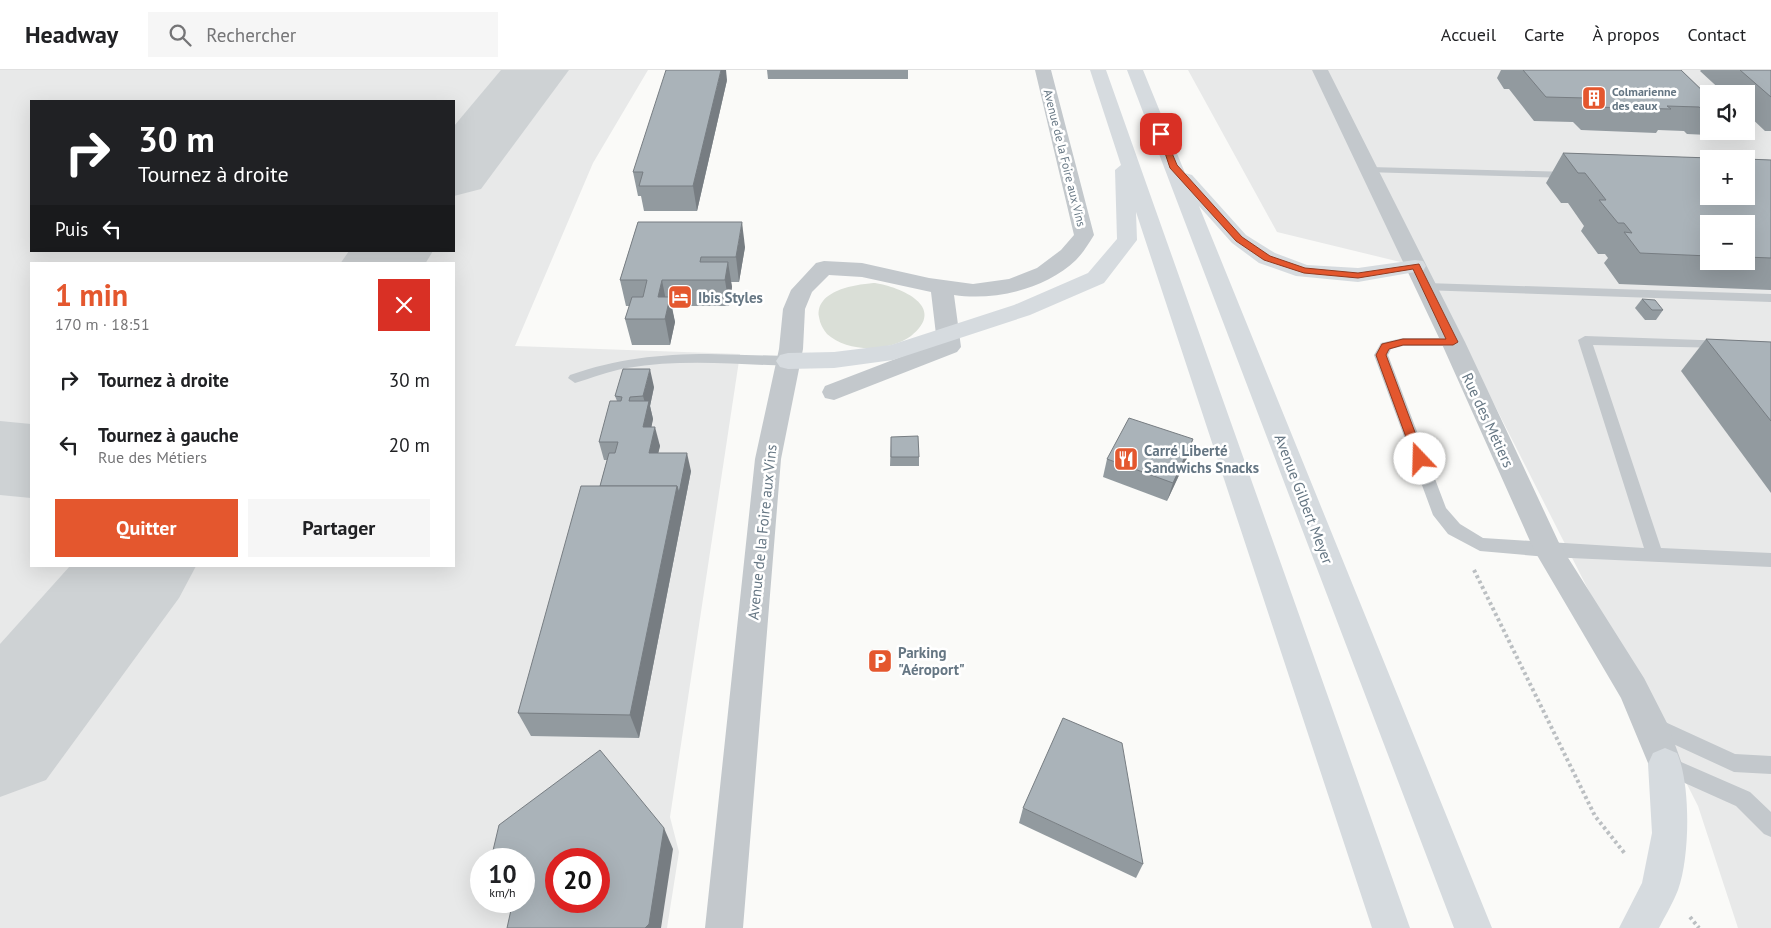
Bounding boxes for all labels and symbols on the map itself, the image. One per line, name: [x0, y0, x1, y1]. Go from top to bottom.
place label: Colmarienne des eaux: [1612, 84, 1677, 113]
building icon: Colmarienne des eaux: [1581, 85, 1607, 111]
street label: Avenue de la Foire aux Vins: [1041, 88, 1089, 228]
pin: [1140, 113, 1182, 155]
hotel icon: Ibis Styles: [667, 284, 693, 310]
place label: Ibis Styles: [698, 288, 763, 307]
street label: Rue des Métiers: [1458, 370, 1518, 470]
street label: Avenue Gilbert Meyer: [1270, 431, 1338, 567]
position arrow: [1393, 432, 1445, 484]
place label: Carré Liberté Sandwichs Snacks: [1144, 441, 1259, 477]
street label: Avenue de la Foire aux Vins: [743, 443, 781, 621]
restaurant icon: Carré Liberté Sandwichs Snacks: [1113, 446, 1139, 472]
place label: Parking "Aéroport": [898, 643, 965, 679]
parking icon: Parking "Aéroport": [867, 648, 893, 674]
speed limit sign: 20: [545, 848, 610, 913]

